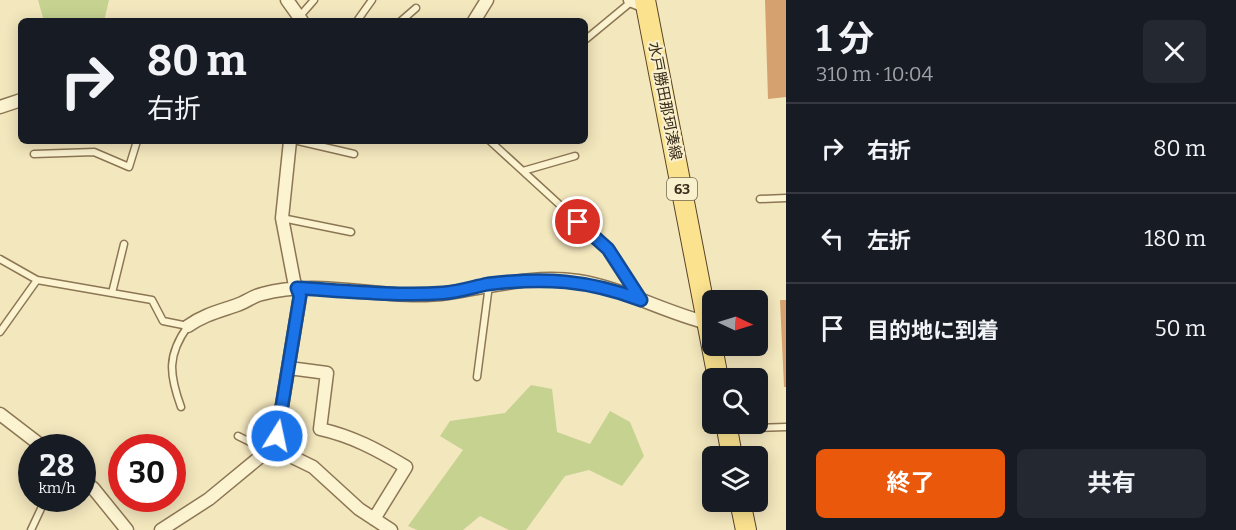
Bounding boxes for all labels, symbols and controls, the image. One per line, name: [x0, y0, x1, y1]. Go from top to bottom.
text: 1 分: [816, 17, 874, 61]
button: close: [1143, 20, 1206, 83]
text: 80 m: [147, 36, 247, 86]
street label: 水戸勝田那珂湊線: [645, 40, 685, 162]
icon: right: [48, 42, 126, 120]
text: 310 m · 10:04: [816, 62, 933, 86]
text: 右折: [147, 93, 201, 125]
icon: right: [816, 132, 849, 165]
text: 80 m: [1153, 135, 1206, 162]
text: 右折: [867, 137, 911, 164]
road number: 63: [667, 178, 697, 200]
pin: [552, 196, 603, 247]
icon: arrive: [561, 205, 594, 238]
icon: left: [816, 222, 849, 255]
text: 180 m: [1144, 225, 1206, 252]
text: 左折: [867, 227, 911, 254]
north arrow: [702, 290, 768, 356]
map controls: [702, 290, 768, 512]
icon: arrive: [816, 312, 849, 345]
text: 50 m: [1155, 315, 1206, 342]
text: 目的地に到着: [867, 317, 999, 344]
button: search: [702, 368, 768, 434]
position arrow: [245, 404, 309, 468]
speed limit sign: 30: [108, 434, 186, 512]
button: layers: [702, 446, 768, 512]
text: 28: [40, 448, 74, 484]
button: 終了: [816, 449, 1005, 518]
button: 共有: [1017, 449, 1206, 518]
text: km/h: [38, 479, 76, 497]

